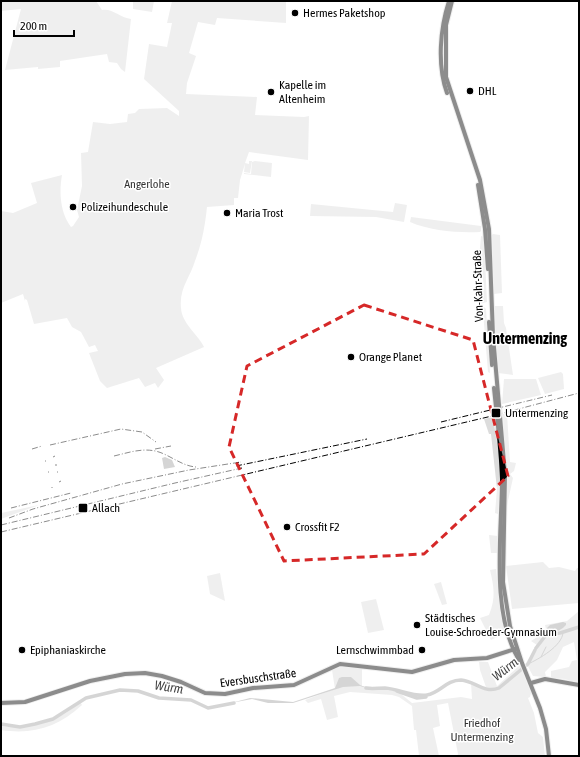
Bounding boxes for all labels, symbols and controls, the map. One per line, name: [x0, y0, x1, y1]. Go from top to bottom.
place label: Hermes Paketshop: [303, 6, 386, 20]
marker: Hermes Paketshop: [290, 8, 300, 18]
scale bar: [14, 12, 74, 38]
text: 200 m: [20, 19, 47, 33]
place label: Kapelle im Altenheim: [279, 78, 326, 106]
place label: DHL: [478, 84, 497, 98]
marker: DHL: [465, 86, 475, 96]
marker: Kapelle im Altenheim: [266, 87, 276, 97]
park label: Angerlohe: [124, 177, 170, 191]
place label: Polizeihundeschule: [81, 200, 168, 214]
marker: Polizeihundeschule: [68, 202, 78, 212]
place label: Maria Trost: [235, 206, 284, 220]
marker: Maria Trost: [222, 208, 232, 218]
street label: Von-Kahr-Straße: [470, 250, 486, 322]
district label: Untermenzing: [483, 329, 567, 347]
place label: Orange Planet: [359, 350, 423, 364]
marker: Orange Planet: [346, 352, 356, 362]
place label: Untermenzing: [505, 406, 569, 420]
marker: Untermenzing: [490, 407, 502, 419]
place label: Allach: [92, 501, 120, 515]
marker: Allach: [77, 502, 89, 514]
place label: Crossfit F2: [295, 520, 340, 534]
marker: Crossfit F2: [282, 522, 292, 532]
place label: Städtisches Louise-Schroeder-Gymnasium: [425, 611, 557, 639]
marker: Städtisches Louise-Schroeder-Gymnasium: [412, 620, 422, 630]
place label: Epiphaniaskirche: [30, 643, 106, 657]
place label: Lernschwimmbad: [336, 643, 414, 657]
marker: Epiphaniaskirche: [17, 645, 27, 655]
marker: Lernschwimmbad: [417, 645, 427, 655]
water label: Würm: [489, 654, 521, 684]
street label: Eversbuschstraße: [219, 666, 297, 690]
water label: Würm: [154, 677, 185, 697]
park label: Friedhof Untermenzing: [450, 716, 514, 744]

